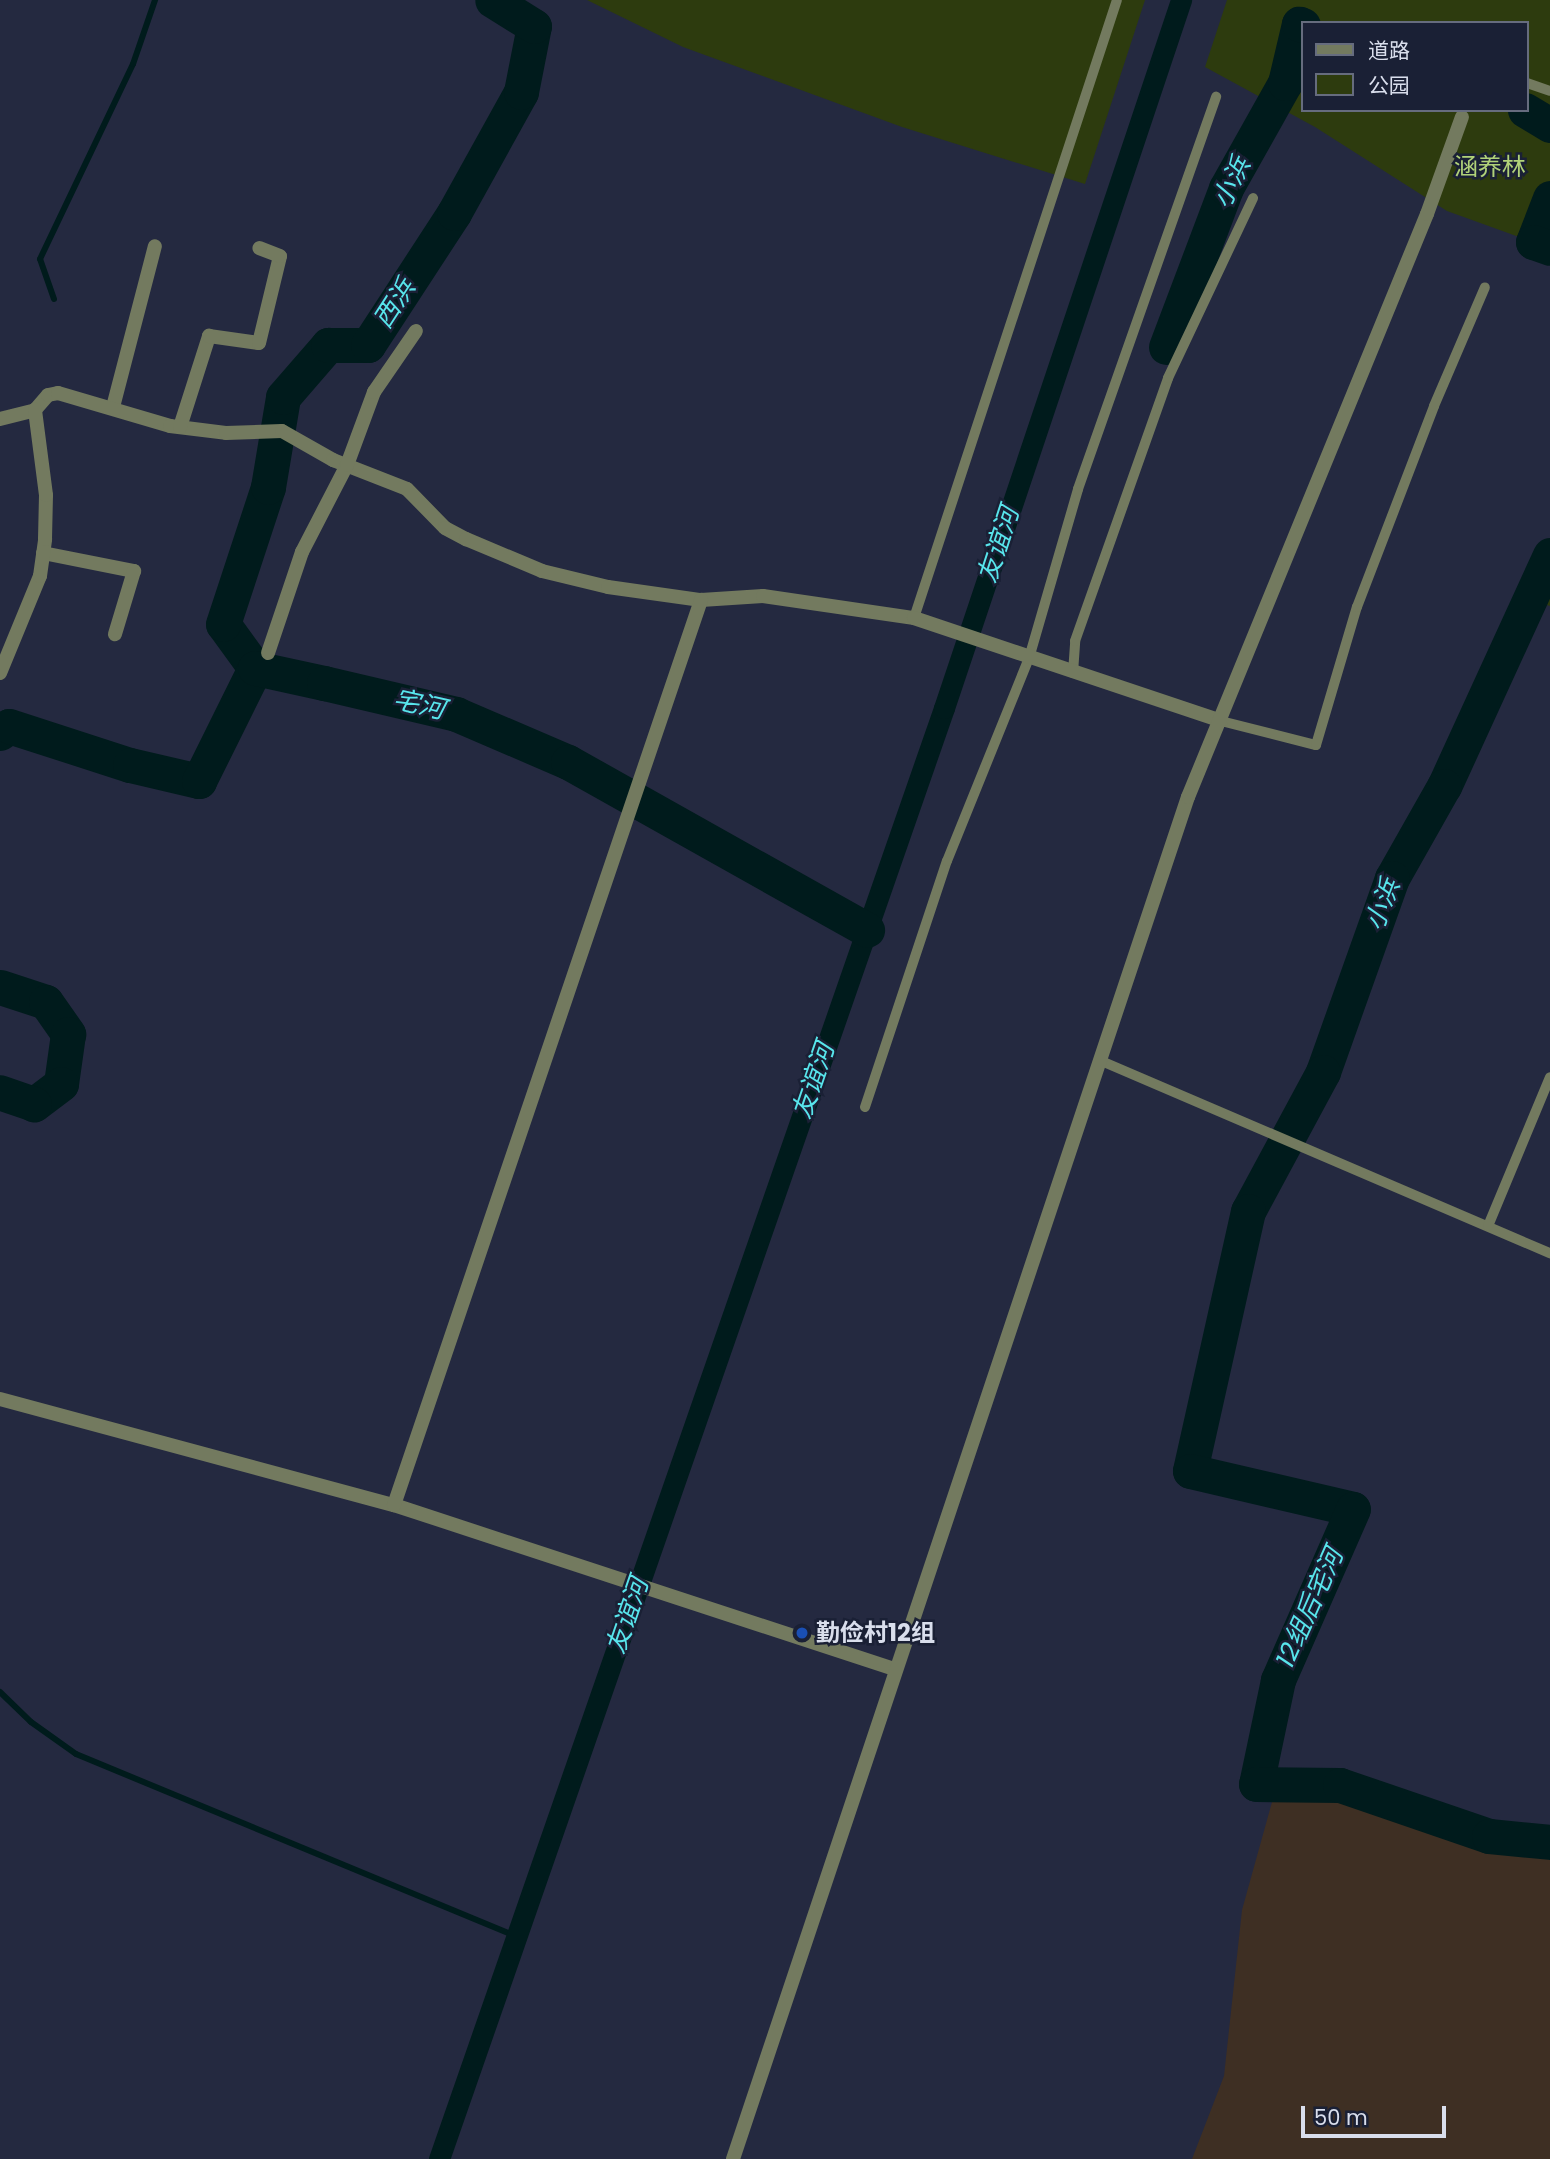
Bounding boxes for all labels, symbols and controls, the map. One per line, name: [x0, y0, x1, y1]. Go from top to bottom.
legend: [1302, 21, 1529, 112]
text: 道路: [1368, 36, 1410, 65]
text: 公园: [1368, 71, 1410, 100]
water label: 小浜: [1207, 153, 1257, 213]
park label: 涵养林: [1454, 153, 1526, 181]
water label: 西浜: [368, 274, 422, 334]
water label: 友谊河: [972, 503, 1026, 587]
water label: 宅河: [390, 684, 448, 726]
water label: 小浜: [1359, 875, 1407, 935]
water label: 友谊河: [787, 1039, 841, 1123]
water label: 12组后宅河: [1270, 1544, 1350, 1672]
water label: 友谊河: [601, 1574, 655, 1658]
place label: 勤俭村12组: [816, 1619, 935, 1647]
marker: 勤俭村12组: [794, 1625, 810, 1641]
scale bar: [1305, 2092, 1450, 2136]
text: 50 m: [1314, 2103, 1368, 2132]

